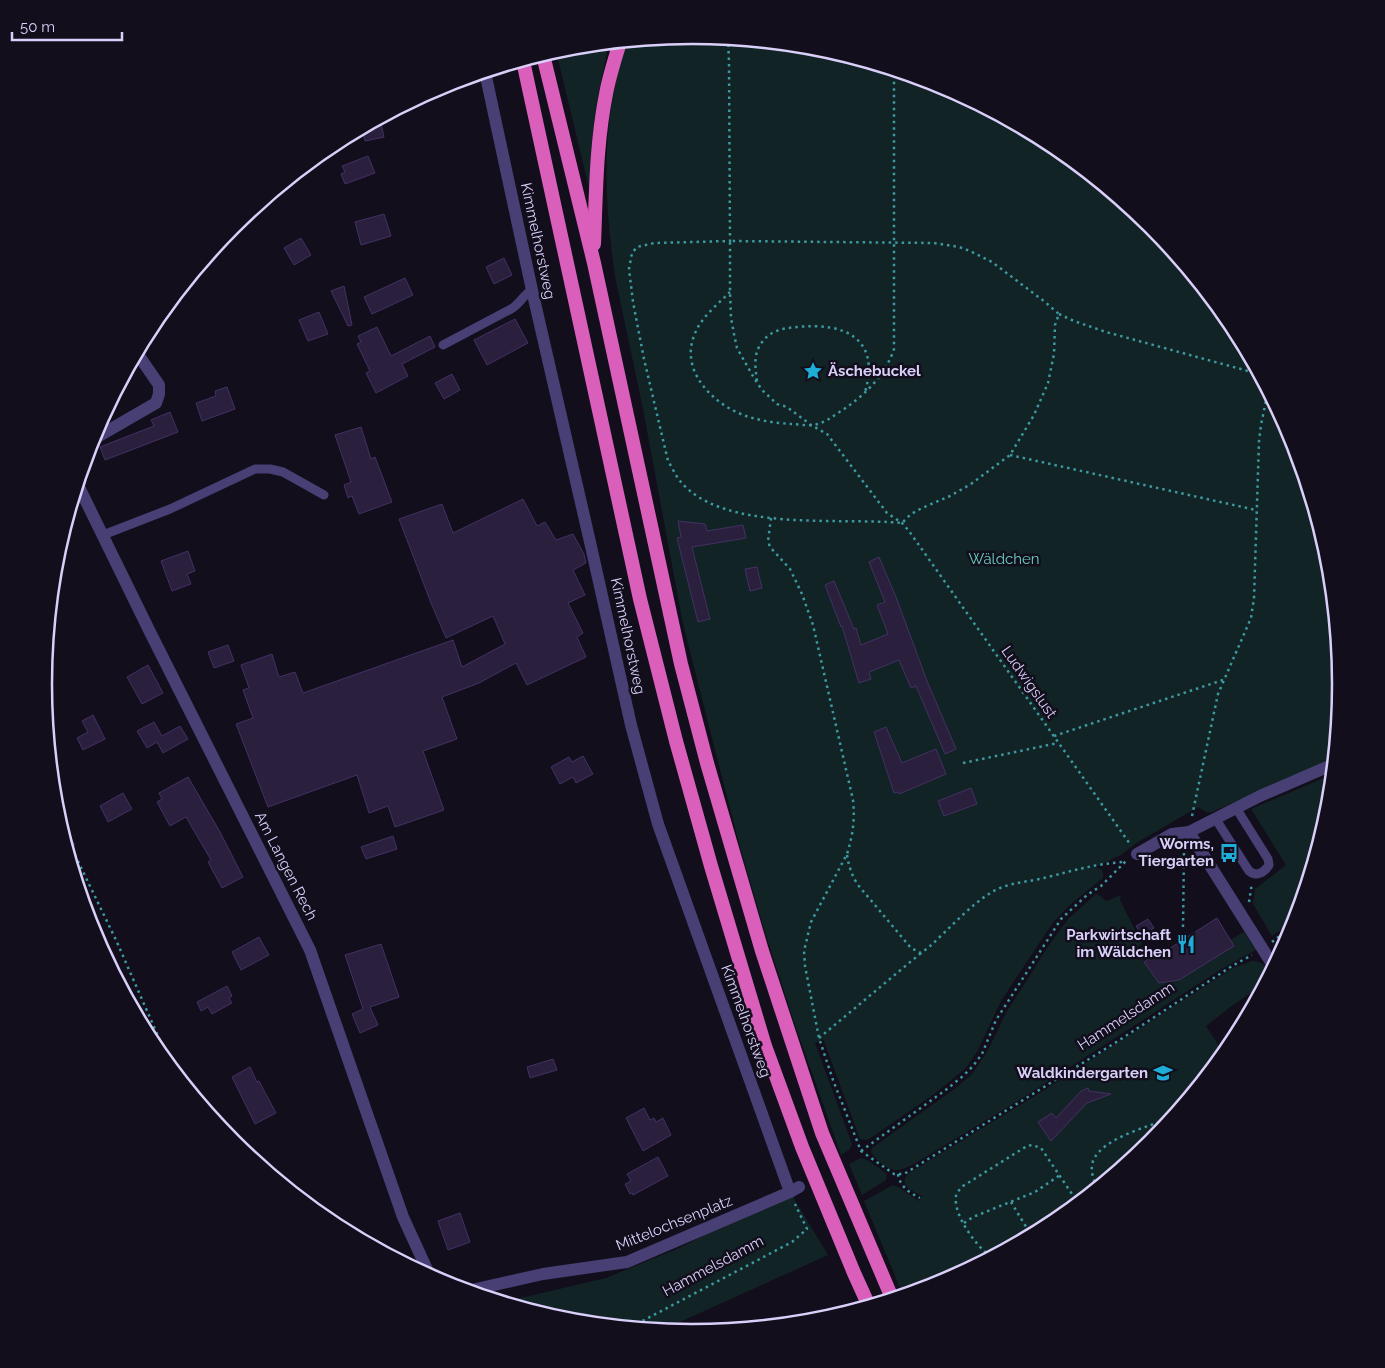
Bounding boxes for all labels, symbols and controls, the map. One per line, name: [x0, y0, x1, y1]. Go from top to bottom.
scale bar: [12, 10, 122, 42]
text: 50 m: [20, 18, 55, 36]
street label: Kimmelhorstweg: [517, 181, 559, 301]
place icon: Äschebuckel: [802, 360, 824, 382]
place label: Äschebuckel: [828, 362, 921, 380]
park label: Wäldchen: [968, 550, 1040, 568]
street label: Kimmelhorstweg: [607, 576, 649, 696]
street label: Ludwigslust: [997, 642, 1061, 722]
street label: Am Langen Rech: [251, 809, 321, 923]
place label: Worms, Tiergarten: [1139, 835, 1214, 870]
bus stop icon: Worms, Tiergarten: [1218, 842, 1240, 864]
place label: Parkwirtschaft im Wäldchen: [1066, 926, 1171, 961]
restaurant icon: Parkwirtschaft im Wäldchen: [1175, 933, 1197, 955]
street label: Kimmelhorstweg: [717, 962, 775, 1080]
street label: Hammelsdamm: [1074, 978, 1178, 1054]
school or university icon: Waldkindergarten: [1152, 1062, 1174, 1084]
place label: Waldkindergarten: [1017, 1064, 1148, 1082]
street label: Mittelochsenplatz: [613, 1191, 735, 1255]
street label: Hammelsdamm: [659, 1232, 767, 1300]

